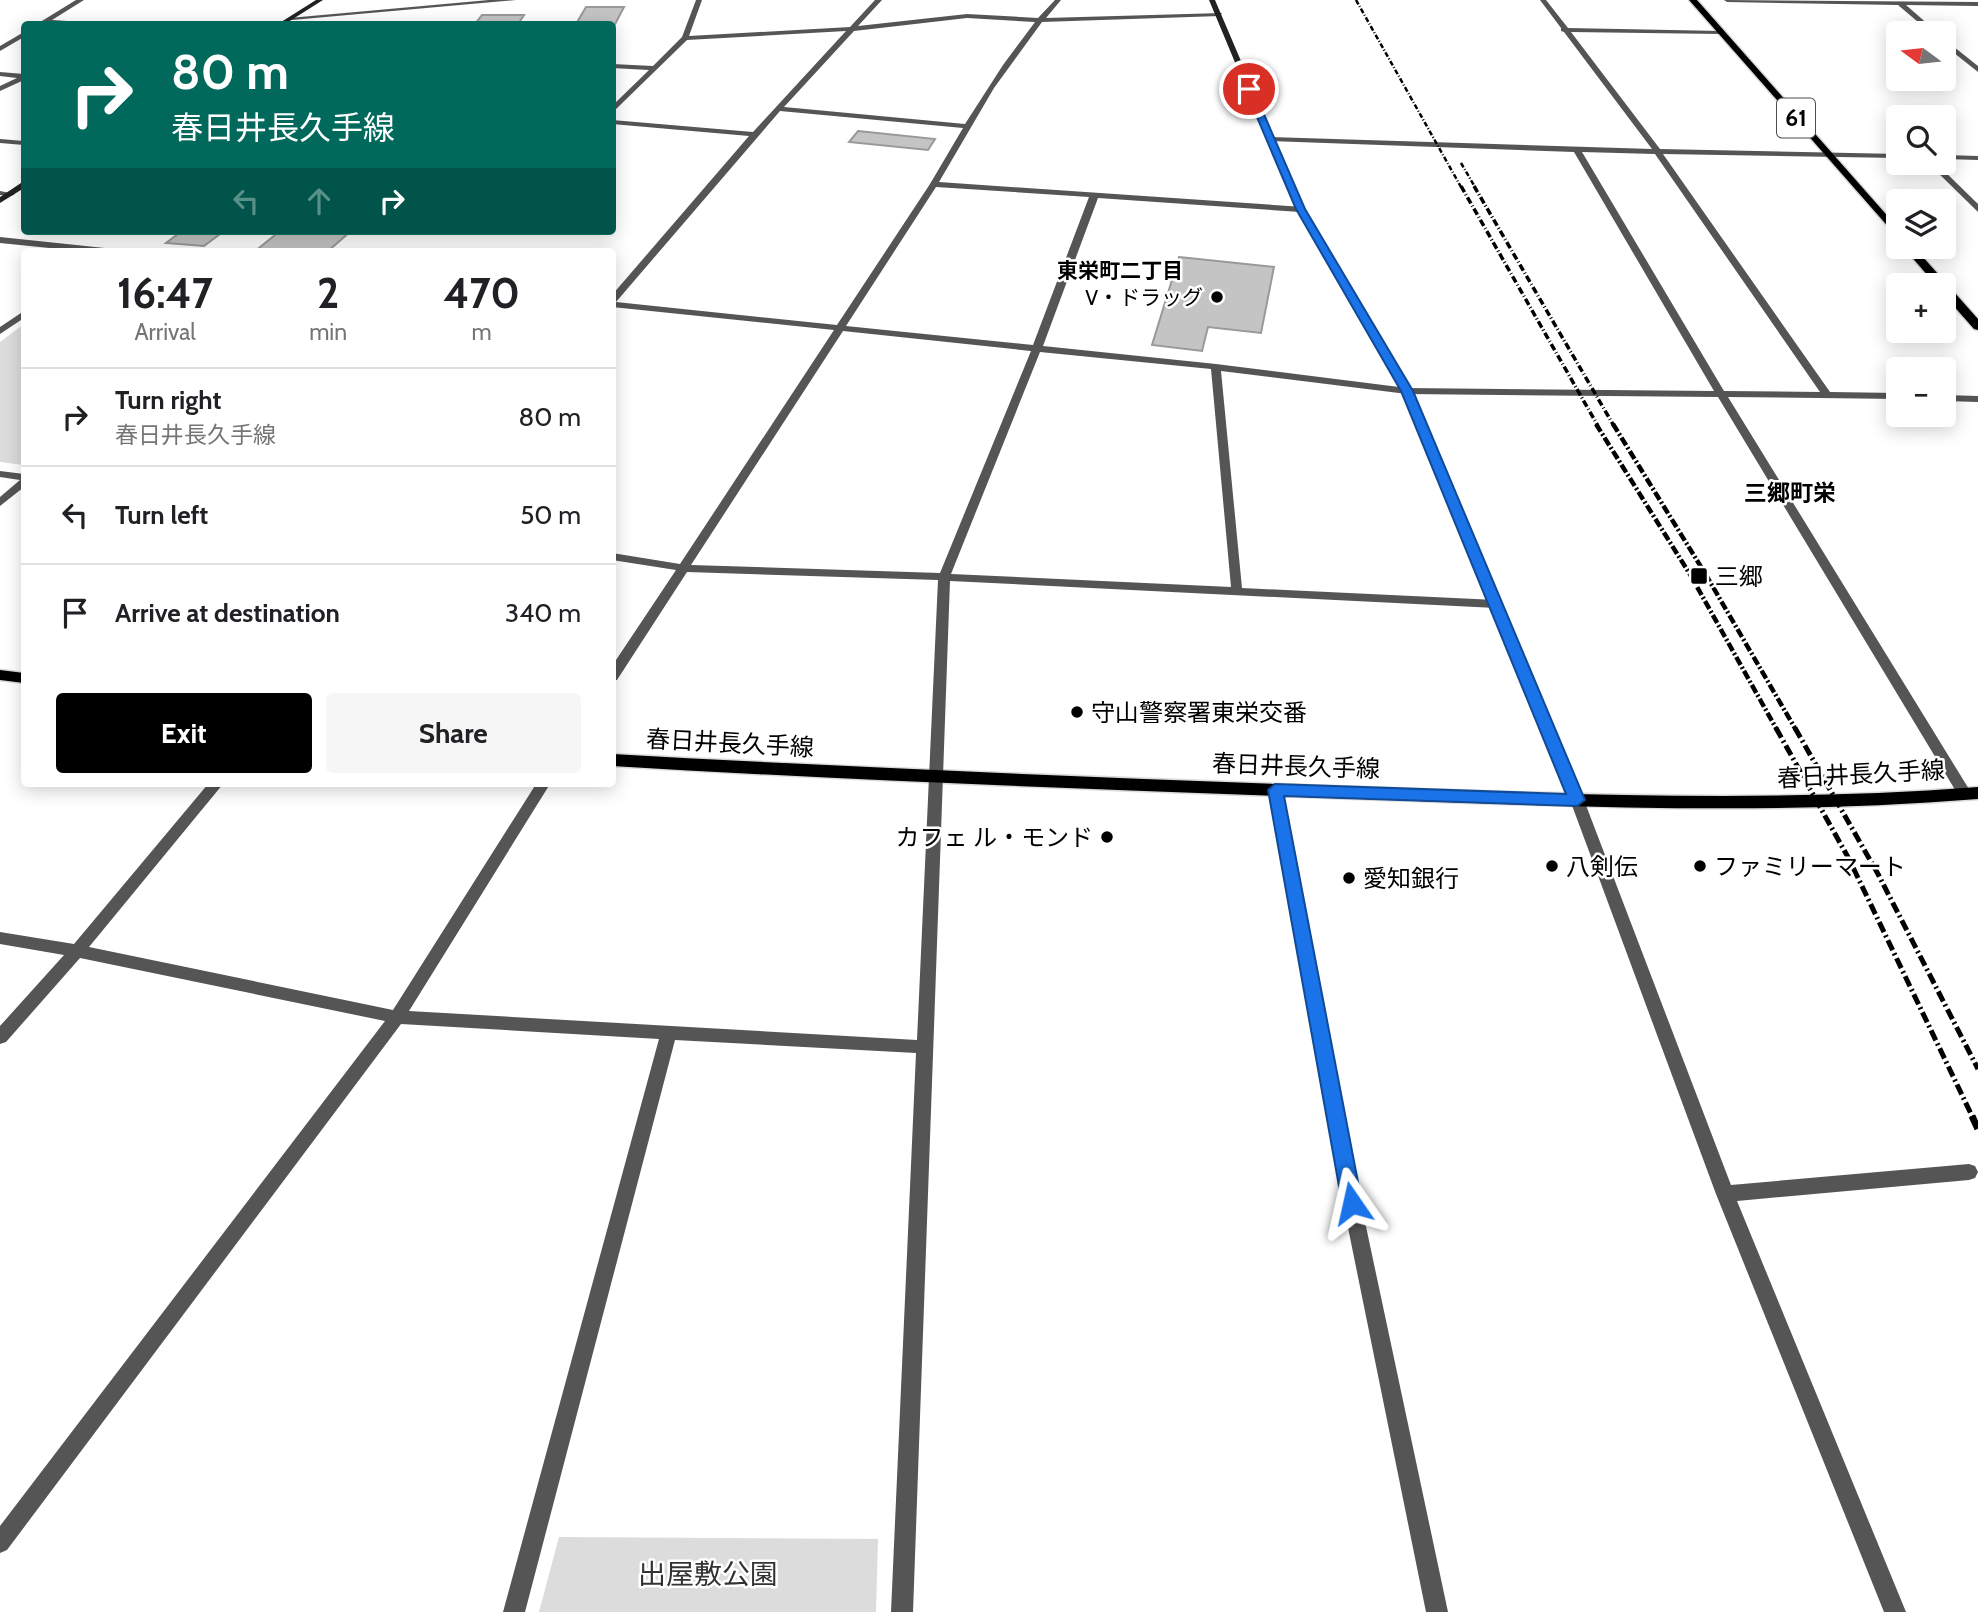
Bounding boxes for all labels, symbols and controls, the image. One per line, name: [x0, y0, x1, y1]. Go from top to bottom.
north arrow: [1886, 21, 1956, 91]
map controls: [1886, 21, 1956, 427]
text: 80 m: [171, 42, 289, 101]
icon: right: [56, 49, 147, 140]
pin: [1219, 59, 1279, 119]
icon: arrive: [1230, 70, 1268, 108]
road number: 61: [1777, 99, 1815, 138]
button: search: [1886, 105, 1956, 175]
text: 春日井長久手線: [171, 108, 395, 147]
icon: left: [227, 182, 265, 220]
icon: ahead: [300, 182, 338, 220]
icon: right: [373, 182, 411, 220]
button: layers: [1886, 189, 1956, 259]
district label: 東栄町二丁目: [1057, 258, 1183, 283]
text: 16:47: [117, 267, 213, 319]
text: 2: [317, 267, 339, 319]
text: 470: [443, 267, 520, 319]
button: +: [1886, 273, 1956, 343]
place label: V・ドラッグ: [1085, 285, 1203, 310]
marker: V・ドラッグ: [1209, 289, 1225, 305]
text: Arrival: [134, 318, 196, 346]
text: min: [309, 318, 347, 346]
text: m: [471, 318, 492, 346]
button: −: [1886, 357, 1956, 427]
text: Turn right: [115, 384, 221, 416]
icon: right: [56, 398, 94, 436]
text: 80 m: [518, 401, 581, 433]
text: 春日井長久手線: [115, 421, 276, 449]
district label: 三郷町栄: [1744, 479, 1836, 507]
icon: left: [56, 496, 94, 534]
text: Turn left: [115, 499, 208, 531]
text: 50 m: [520, 499, 581, 531]
place label: 三郷: [1715, 562, 1763, 591]
marker: 三郷: [1689, 566, 1709, 586]
icon: arrive: [56, 594, 94, 632]
text: Arrive at destination: [115, 597, 340, 629]
text: 340 m: [505, 597, 581, 629]
button: Exit: [56, 693, 312, 773]
button: Share: [326, 693, 581, 773]
place label: 守山警察署東栄交番: [1091, 698, 1307, 727]
marker: 守山警察署東栄交番: [1069, 704, 1085, 720]
street label: 春日井長久手線: [645, 724, 815, 762]
street label: 春日井長久手線: [1212, 749, 1380, 783]
street label: 春日井長久手線: [1776, 755, 1946, 793]
place label: カフェ ル・モンド: [896, 823, 1093, 852]
marker: カフェ ル・モンド: [1099, 829, 1115, 845]
place label: 八剣伝: [1566, 852, 1638, 881]
place label: ファミリーマート: [1714, 852, 1906, 881]
marker: 八剣伝: [1544, 858, 1560, 874]
marker: ファミリーマート: [1692, 858, 1708, 874]
place label: 愛知銀行: [1363, 864, 1459, 893]
marker: 愛知銀行: [1341, 870, 1357, 886]
position arrow: [1315, 1166, 1389, 1240]
park label: 出屋敷公園: [638, 1557, 778, 1591]

